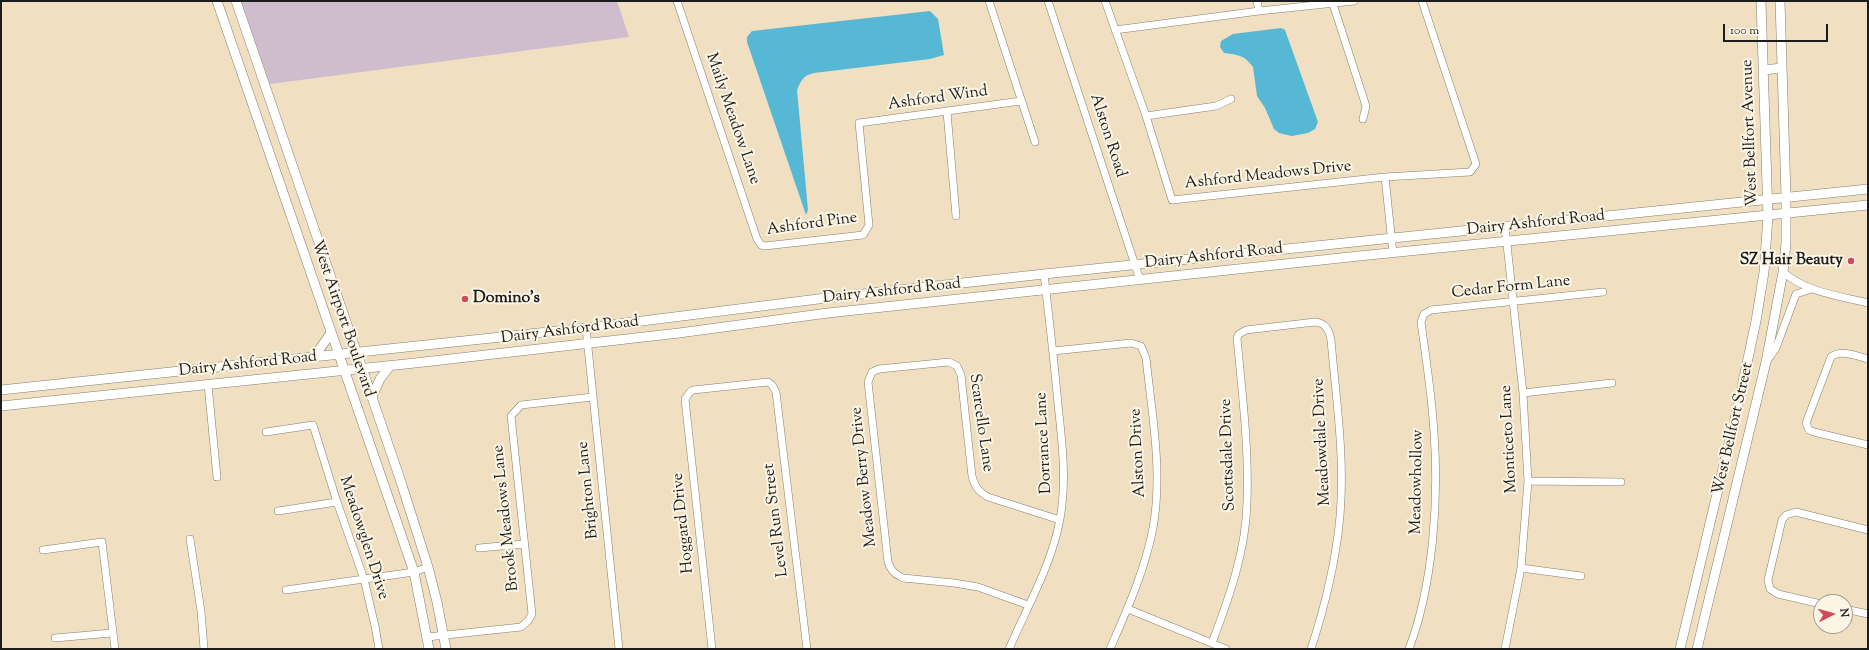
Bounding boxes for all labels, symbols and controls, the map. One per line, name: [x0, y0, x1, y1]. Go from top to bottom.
scale bar: [1725, 16, 1830, 42]
text: 100 m: [1730, 22, 1759, 40]
street label: Maily Meadow Lane: [701, 51, 763, 187]
street label: West Bellfort Avenue: [1739, 59, 1763, 207]
street label: Ashford Wind: [887, 82, 989, 116]
street label: Alston Road: [1084, 92, 1130, 180]
street label: Ashford Meadows Drive: [1184, 158, 1352, 194]
street label: Dairy Ashford Road: [1466, 207, 1606, 241]
street label: Ashford Pine: [766, 209, 858, 241]
street label: West Airport Boulevard: [306, 238, 378, 400]
street label: Dairy Ashford Road: [1144, 240, 1284, 274]
place label: SZ Hair Beauty: [1740, 251, 1843, 271]
marker: SZ Hair Beauty: [1846, 256, 1856, 266]
street label: Cedar Form Lane: [1451, 272, 1571, 304]
street label: Dairy Ashford Road: [822, 275, 962, 309]
place label: Domino's: [473, 289, 540, 309]
marker: Domino's: [460, 294, 470, 304]
street label: Dairy Ashford Road: [500, 313, 640, 349]
street label: Dairy Ashford Road: [178, 348, 318, 382]
street label: West Bellfort Street: [1709, 361, 1759, 497]
street label: Scarcello Lane: [964, 373, 996, 473]
street label: Meadowdale Drive: [1310, 378, 1336, 506]
street label: Monticeto Lane: [1498, 384, 1522, 494]
street label: Dorrance Lane: [1033, 392, 1057, 494]
street label: Scottsdale Drive: [1217, 398, 1241, 512]
street label: Meadow Berry Drive: [848, 406, 882, 548]
street label: Alston Drive: [1127, 408, 1151, 498]
street label: Meadowhollow: [1407, 429, 1429, 535]
street label: Brighton Lane: [574, 440, 604, 540]
street label: Brook Meadows Lane: [490, 444, 524, 592]
street label: Level Run Street: [760, 462, 794, 578]
street label: Hoggard Drive: [669, 472, 699, 574]
street label: Meadowglen Drive: [334, 474, 392, 602]
north arrow: [1813, 594, 1853, 634]
text: N: [1836, 608, 1852, 618]

